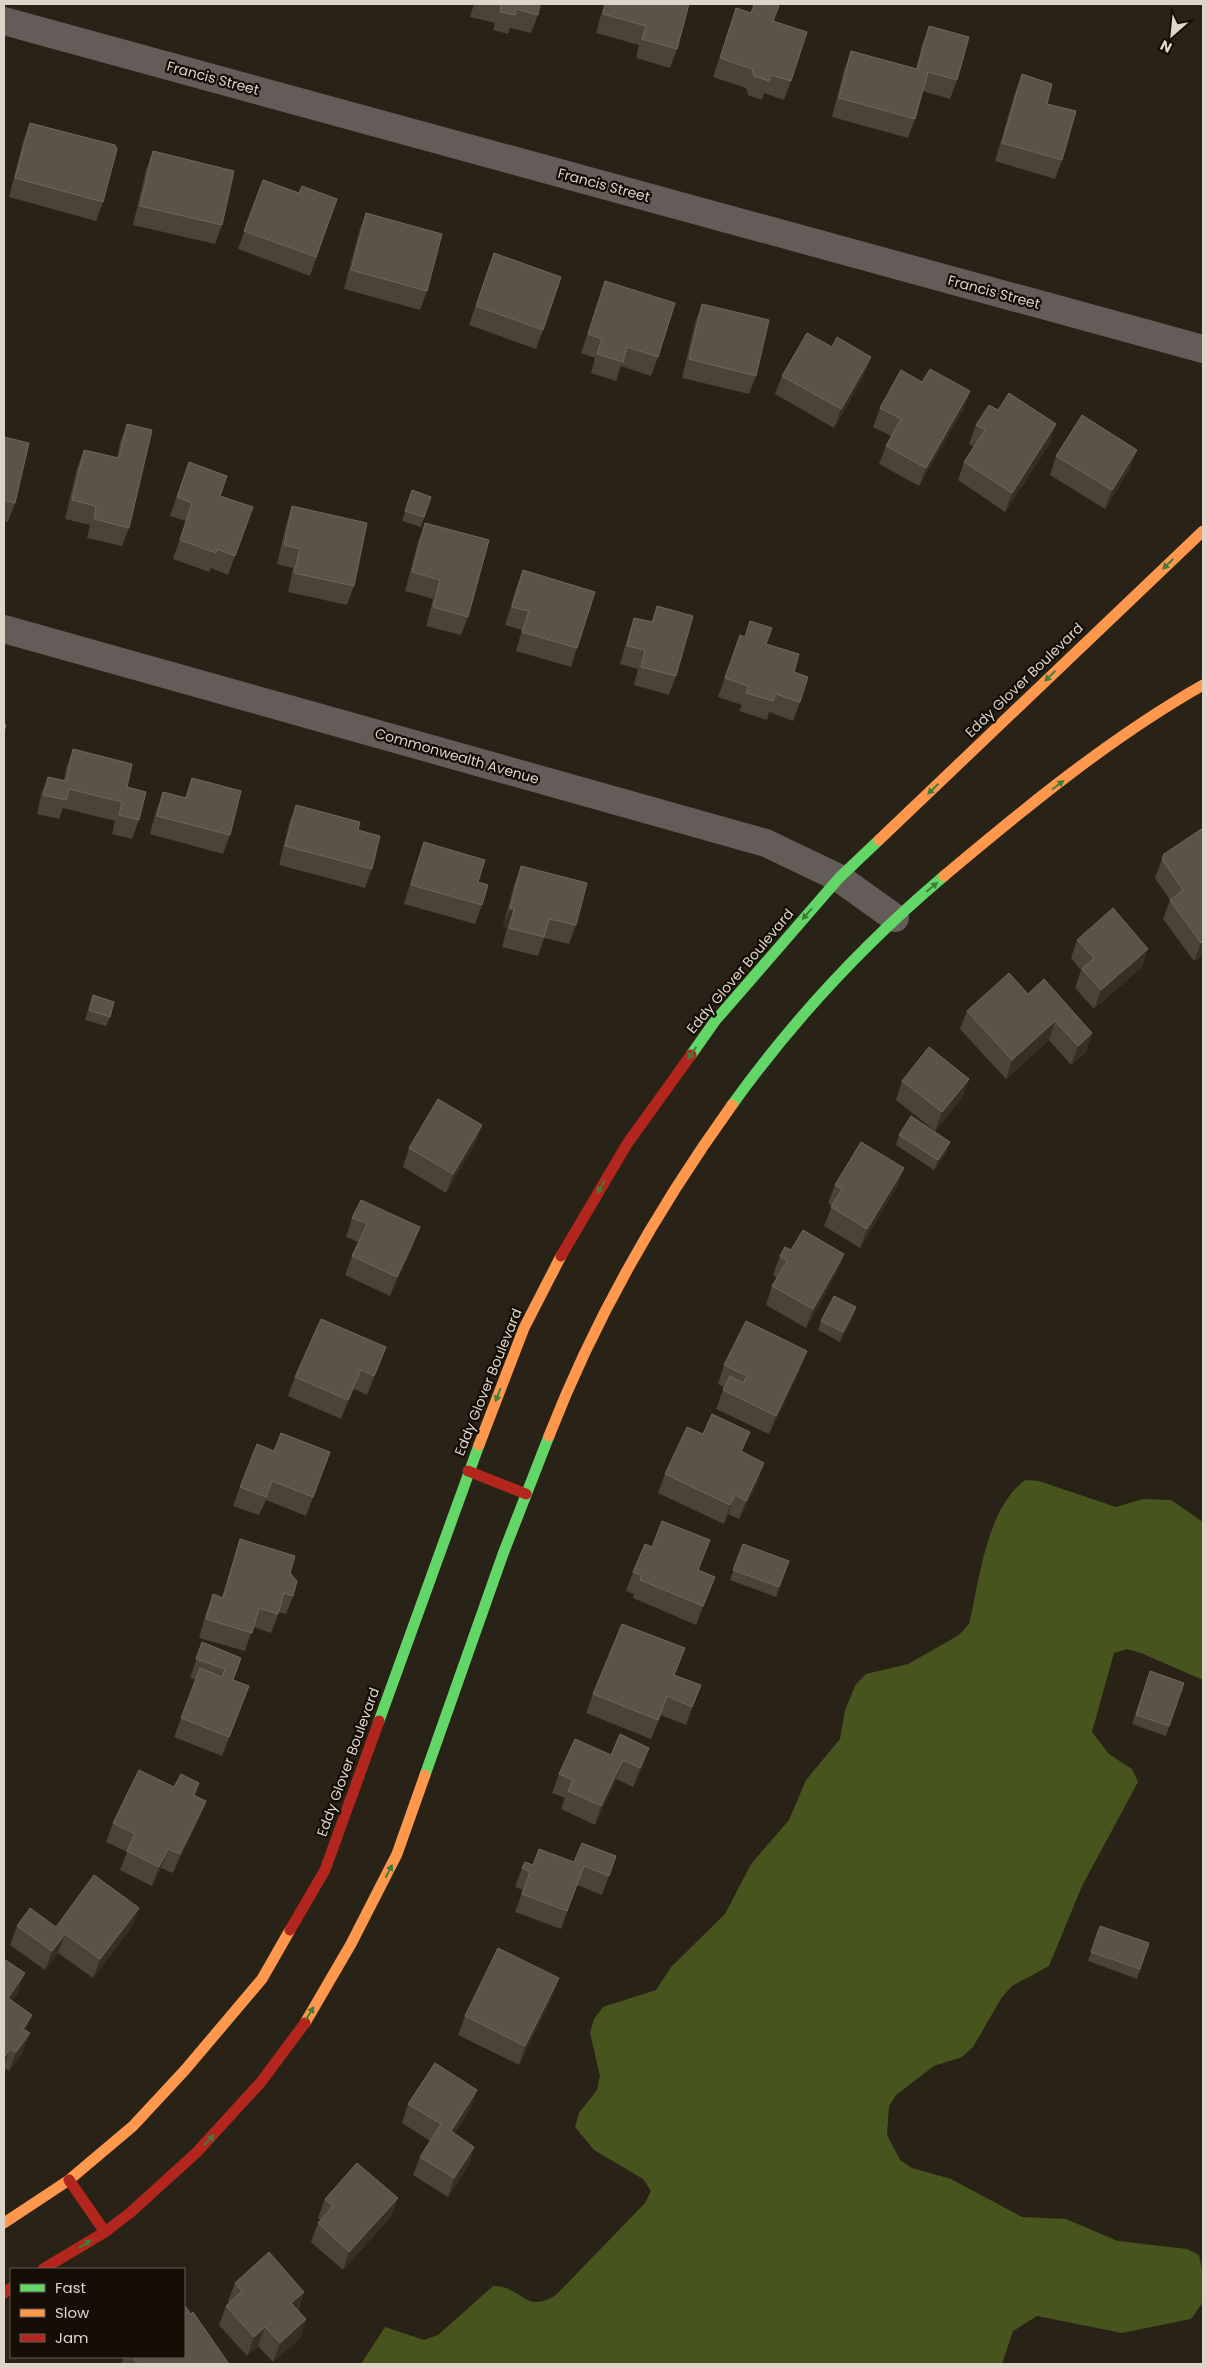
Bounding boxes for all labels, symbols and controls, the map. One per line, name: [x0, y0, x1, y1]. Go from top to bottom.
north arrow: [1147, 10, 1197, 60]
text: N: [1157, 35, 1175, 58]
street label: Francis Street: [165, 56, 261, 100]
street label: Francis Street: [556, 163, 652, 207]
street label: Francis Street: [946, 270, 1042, 314]
one-way arrow: [1162, 558, 1174, 570]
street label: Eddy Glover Boulevard: [961, 618, 1087, 742]
one-way arrow: [1045, 670, 1057, 682]
street label: Commonwealth Avenue: [373, 723, 542, 789]
one-way arrow: [1051, 779, 1064, 790]
one-way arrow: [927, 782, 939, 794]
one-way arrow: [926, 881, 938, 893]
street label: Eddy Glover Boulevard: [682, 904, 798, 1038]
one-way arrow: [801, 908, 813, 920]
one-way arrow: [687, 1046, 697, 1060]
one-way arrow: [597, 1181, 606, 1194]
street label: Eddy Glover Boulevard: [449, 1305, 527, 1459]
one-way arrow: [494, 1388, 502, 1403]
street label: Eddy Glover Boulevard: [312, 1685, 384, 1839]
one-way arrow: [385, 1864, 393, 1878]
one-way arrow: [306, 2007, 315, 2020]
one-way arrow: [203, 2134, 215, 2146]
one-way arrow: [78, 2240, 91, 2249]
legend: [10, 2268, 185, 2358]
text: Fast: [55, 2277, 86, 2298]
text: Slow: [55, 2302, 90, 2323]
text: Jam: [55, 2327, 89, 2348]

